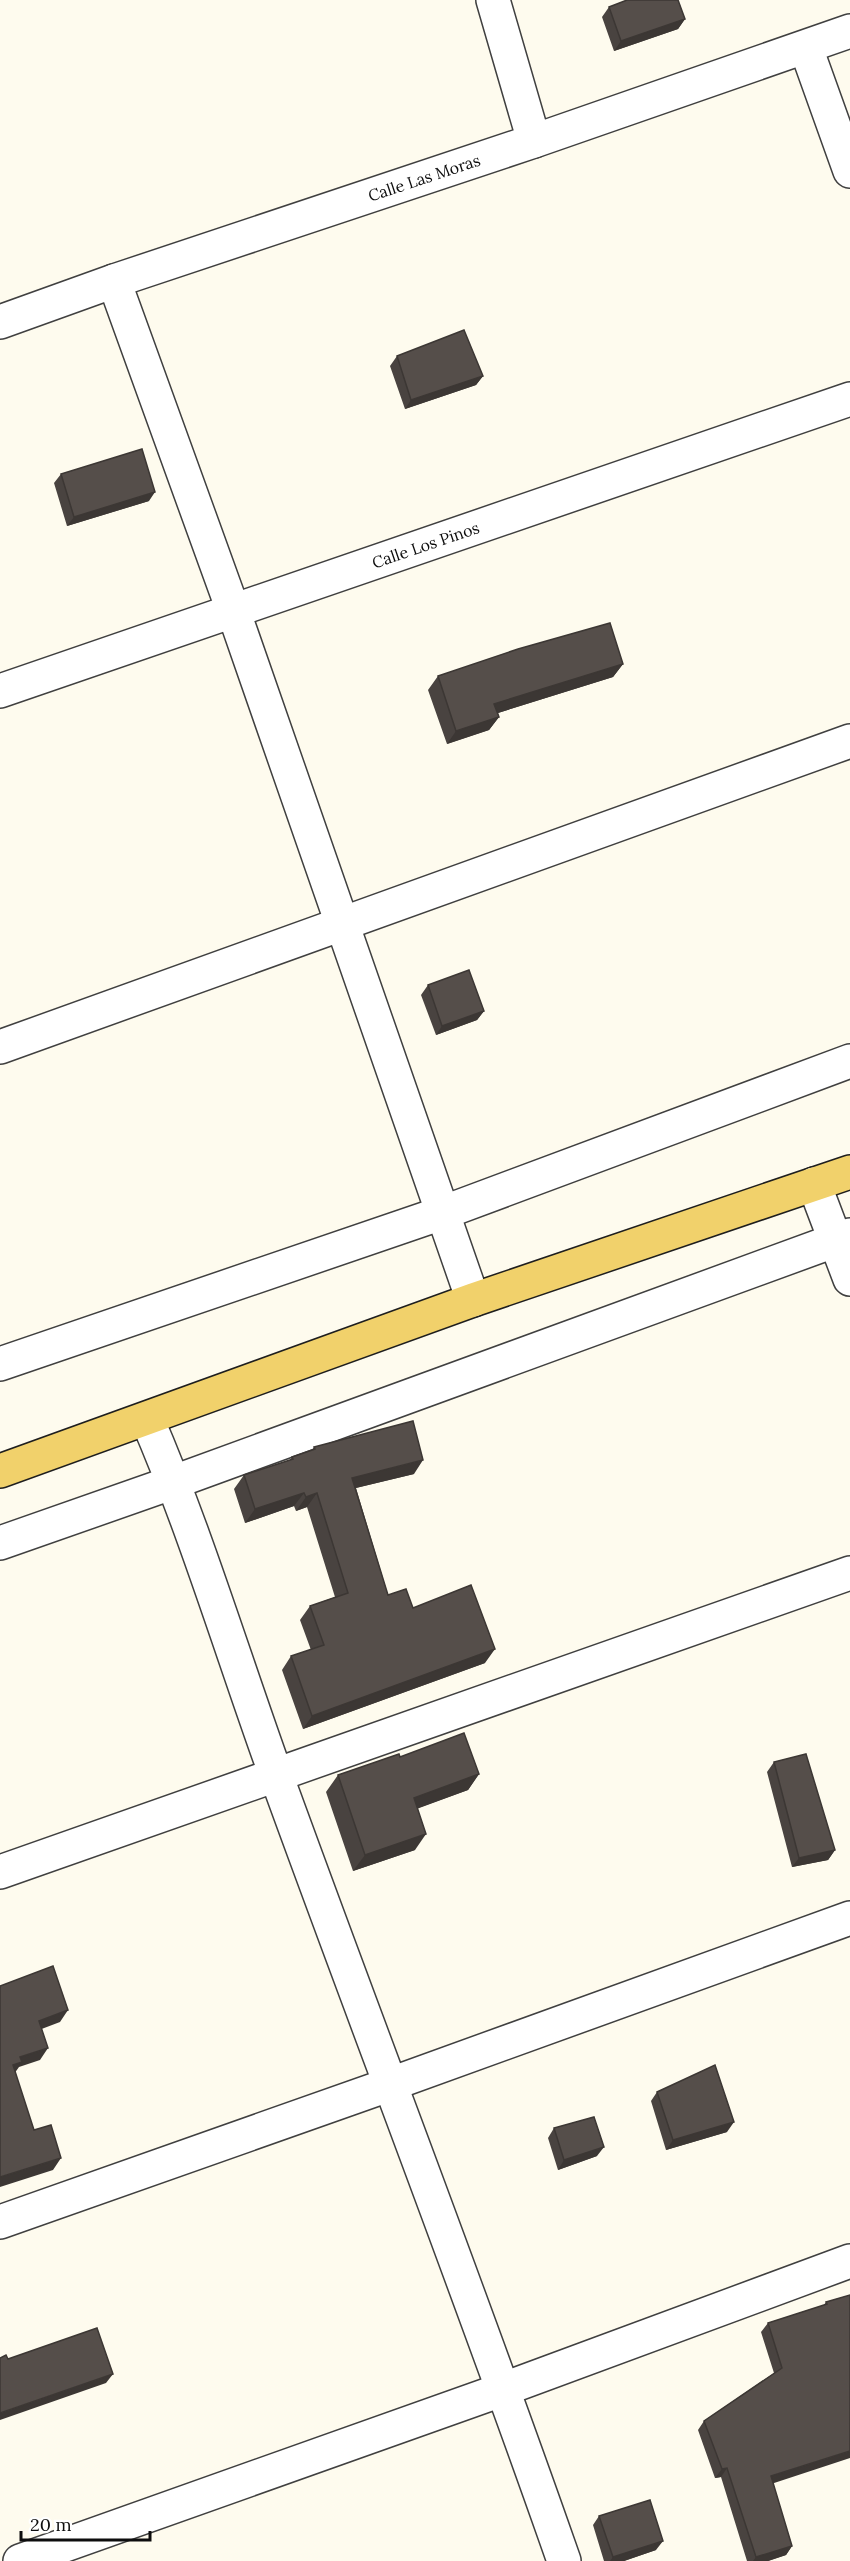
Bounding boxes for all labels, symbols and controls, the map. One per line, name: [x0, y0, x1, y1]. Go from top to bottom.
street label: Calle Las Moras: [365, 150, 483, 206]
street label: Calle Los Pinos: [369, 517, 482, 572]
scale bar: [21, 2504, 150, 2542]
text: 20 m: [30, 2513, 72, 2536]

